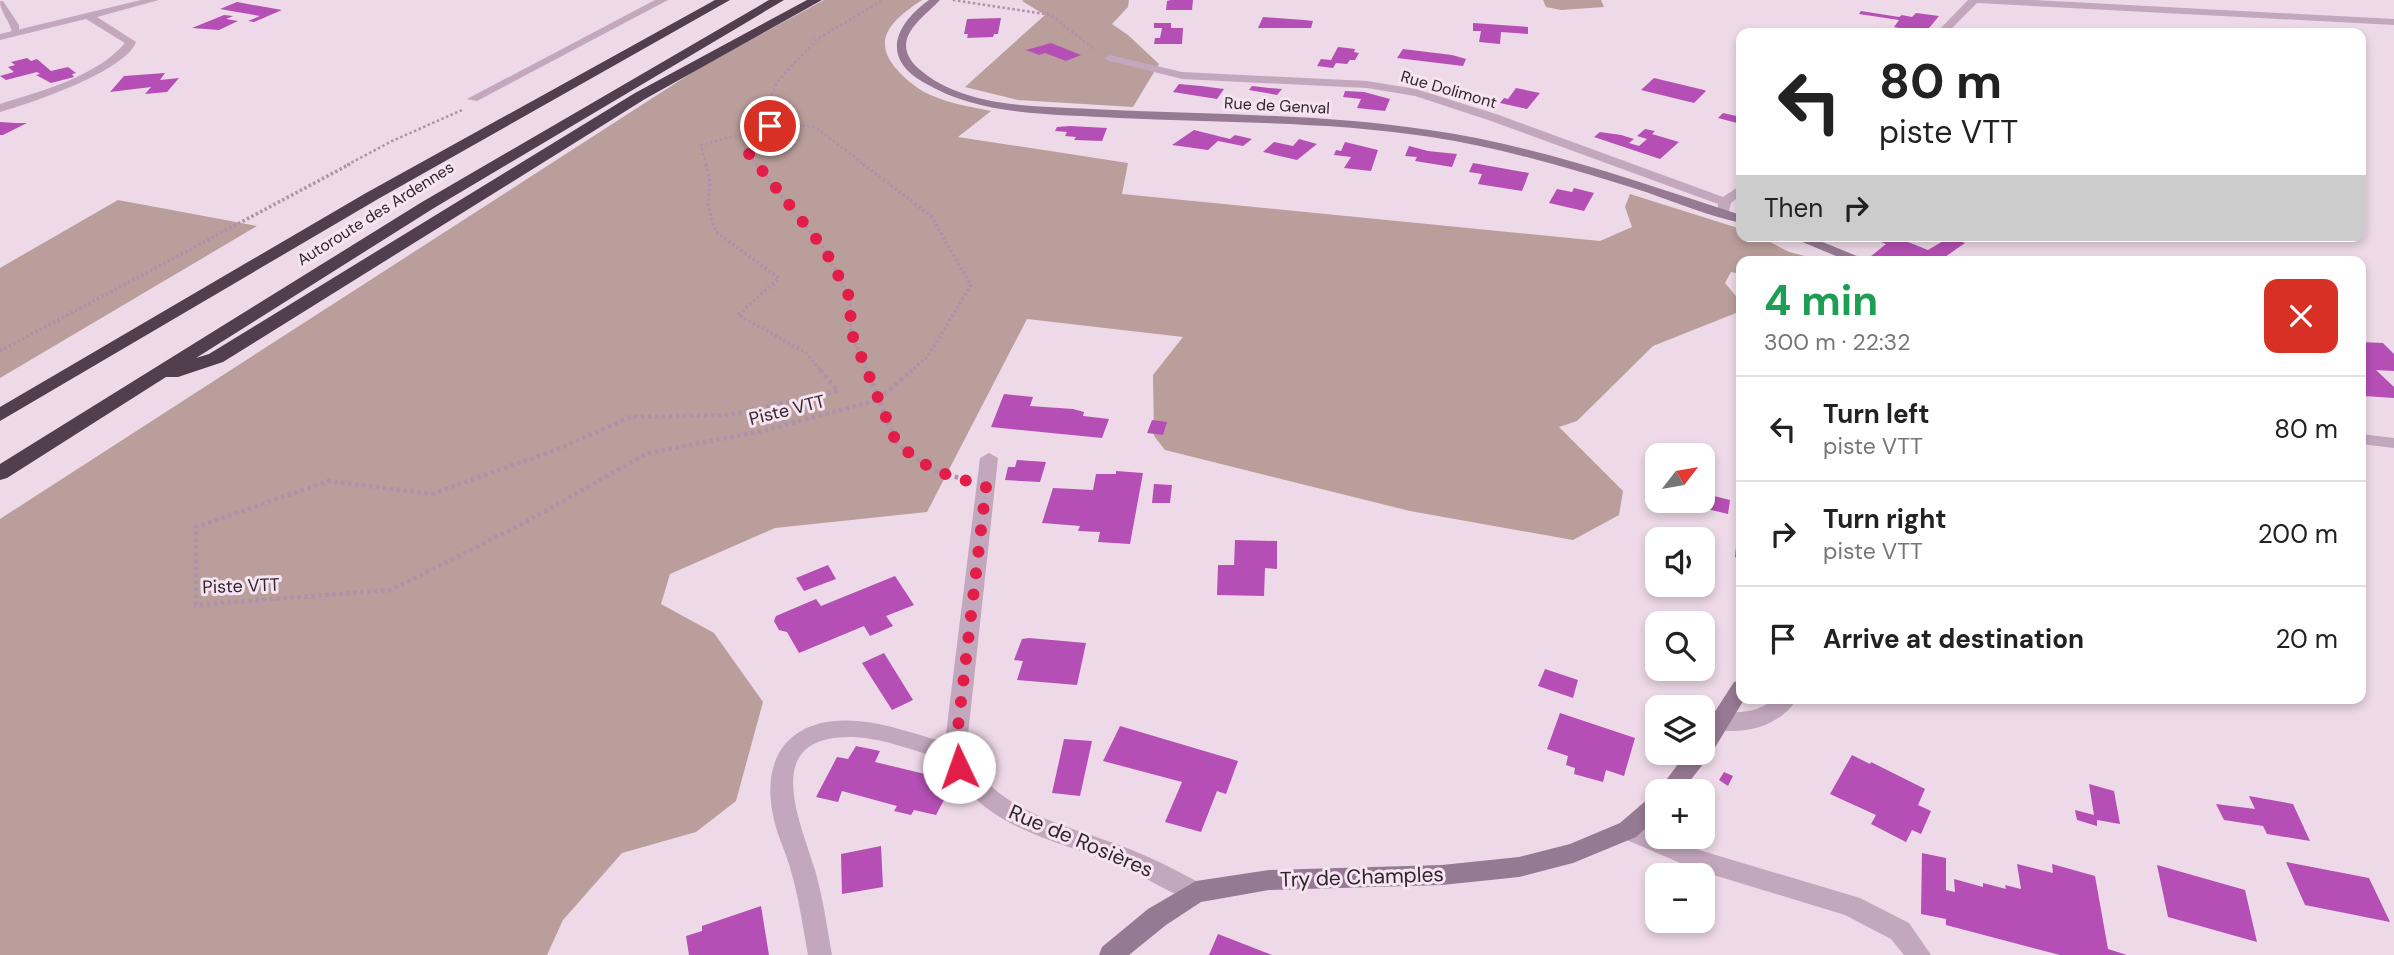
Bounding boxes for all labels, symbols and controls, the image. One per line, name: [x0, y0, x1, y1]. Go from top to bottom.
text: 80 m: [1879, 49, 2002, 113]
icon: left: [1764, 56, 1855, 147]
street label: Rue Dolimont: [1398, 66, 1499, 113]
street label: Rue de Genval: [1224, 92, 1330, 119]
pin: [740, 96, 800, 156]
icon: arrive: [751, 107, 789, 145]
text: piste VTT: [1879, 111, 2018, 153]
street label: Autoroute des Ardennes: [293, 157, 458, 270]
icon: right: [1837, 189, 1875, 227]
text: Then: [1764, 191, 1823, 225]
text: 4 min: [1764, 273, 1878, 328]
button: close: [2264, 279, 2338, 353]
text: 300 m · 22:32: [1764, 327, 1910, 357]
street label: Piste VTT: [747, 389, 827, 431]
text: Turn left: [1823, 397, 1930, 431]
icon: left: [1764, 410, 1802, 448]
text: 80 m: [2274, 412, 2338, 446]
text: piste VTT: [1823, 431, 1923, 461]
north arrow: [1645, 443, 1715, 513]
map controls: [1645, 443, 1715, 933]
text: Turn right: [1823, 502, 1947, 536]
icon: right: [1764, 515, 1802, 553]
text: 200 m: [2258, 517, 2338, 551]
button: sound: [1645, 527, 1715, 597]
text: piste VTT: [1823, 536, 1923, 566]
street label: Piste VTT: [202, 573, 280, 599]
button: search: [1645, 611, 1715, 681]
icon: arrive: [1764, 620, 1802, 658]
text: Arrive at destination: [1823, 622, 2084, 656]
text: 20 m: [2275, 622, 2338, 656]
button: layers: [1645, 695, 1715, 765]
position arrow: [922, 730, 996, 804]
button: +: [1645, 779, 1715, 849]
street label: Rue de Rosières: [1004, 798, 1158, 884]
street label: Try de Champles: [1280, 860, 1444, 894]
button: −: [1645, 863, 1715, 933]

